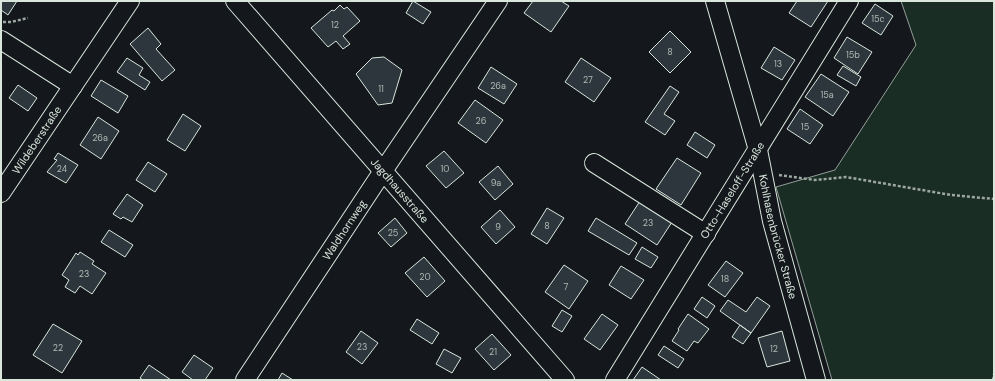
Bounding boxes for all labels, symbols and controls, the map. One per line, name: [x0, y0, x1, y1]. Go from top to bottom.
house number: 15c: [871, 13, 885, 25]
house number: 12: [331, 19, 339, 31]
house number: 8: [667, 46, 673, 58]
house number: 15b: [846, 49, 860, 61]
house number: 13: [774, 58, 782, 70]
house number: 27: [583, 74, 593, 86]
house number: 26a: [490, 80, 506, 92]
house number: 11: [378, 83, 384, 95]
house number: 15a: [820, 89, 834, 101]
street label: Wildeberstraße: [9, 103, 65, 177]
house number: 26: [476, 115, 487, 127]
house number: 15: [801, 121, 809, 133]
house number: 26a: [92, 132, 108, 144]
street label: Otto-Haseloff-Straße: [697, 139, 767, 241]
street label: Jagdhausstraße: [368, 155, 432, 226]
house number: 24: [57, 163, 68, 175]
house number: 10: [441, 163, 449, 175]
street label: Kohlhasenbrücker Straße: [756, 173, 800, 300]
house number: 9a: [491, 177, 501, 189]
street label: Waldhornweg: [319, 197, 369, 263]
house number: 23: [643, 217, 653, 229]
house number: 8: [544, 220, 550, 232]
house number: 9: [495, 221, 501, 233]
house number: 25: [388, 227, 398, 239]
house number: 23: [79, 268, 89, 280]
house number: 20: [419, 271, 431, 283]
house number: 18: [721, 273, 729, 285]
house number: 7: [564, 281, 569, 293]
house number: 23: [357, 341, 367, 353]
house number: 22: [53, 342, 63, 354]
house number: 12: [770, 343, 778, 355]
house number: 21: [489, 346, 497, 358]

